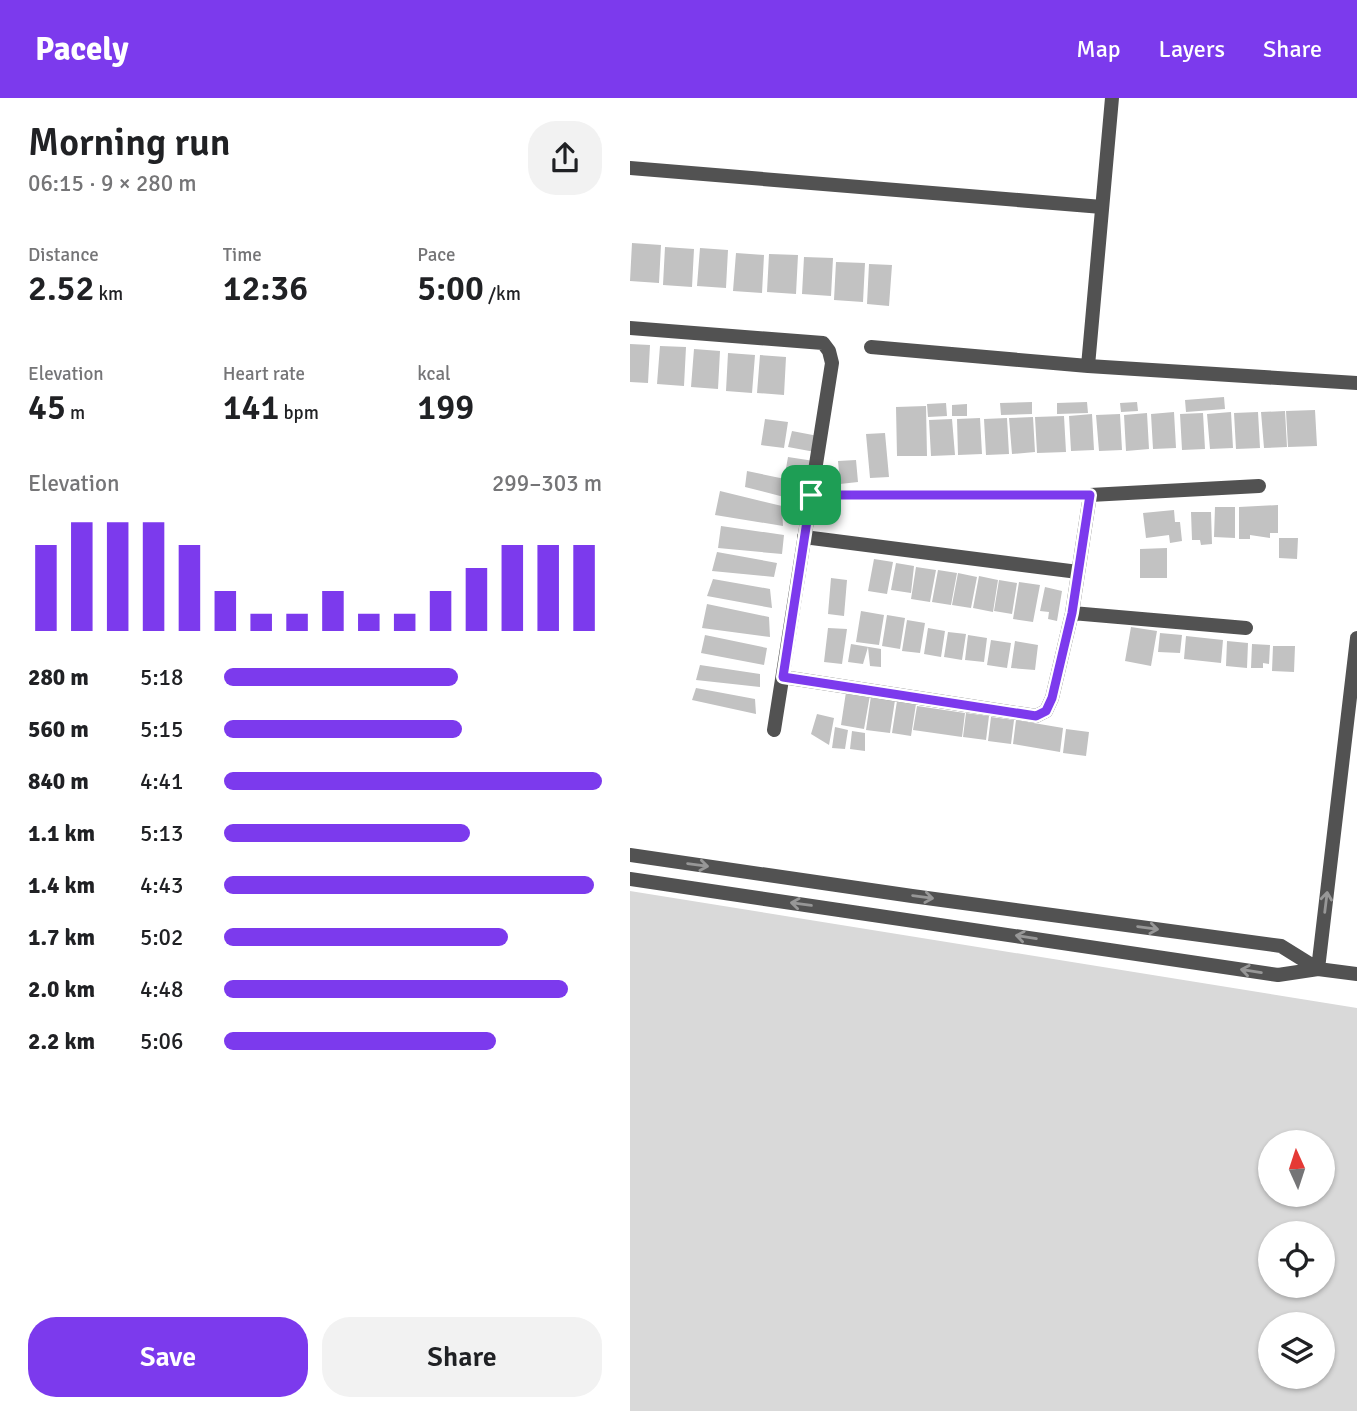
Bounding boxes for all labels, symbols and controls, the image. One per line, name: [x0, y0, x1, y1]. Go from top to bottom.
text: Pacely: [35, 29, 129, 70]
text: Map: [1076, 34, 1121, 64]
text: Layers: [1159, 34, 1225, 64]
text: Share: [1263, 34, 1322, 64]
text: Morning run: [28, 119, 231, 166]
button: share: [528, 121, 602, 195]
text: 06:15 · 9 × 280 m: [28, 169, 197, 198]
text: Distance: [28, 243, 99, 267]
text: Time: [223, 243, 262, 267]
text: Pace: [417, 243, 456, 267]
text: 2.52: [28, 267, 94, 310]
text: 12:36: [223, 267, 308, 310]
text: 5:00: [417, 267, 484, 310]
text: km: [94, 282, 123, 306]
text: /km: [484, 282, 521, 306]
text: Elevation: [28, 362, 104, 386]
text: Heart rate: [223, 362, 305, 386]
text: kcal: [417, 362, 451, 386]
text: 45: [28, 386, 66, 429]
text: 141: [223, 386, 279, 429]
text: 199: [417, 386, 474, 429]
text: m: [66, 401, 85, 425]
text: bpm: [279, 401, 319, 425]
pin: [781, 465, 841, 525]
text: Elevation: [28, 469, 120, 498]
text: 299–303 m: [492, 469, 602, 498]
icon: arrive: [792, 476, 830, 514]
text: 280 m: [28, 663, 89, 692]
text: 5:18: [140, 663, 183, 692]
text: 560 m: [28, 715, 89, 744]
text: 5:15: [140, 715, 183, 744]
text: 840 m: [28, 767, 89, 796]
text: 4:41: [140, 767, 183, 796]
text: 1.1 km: [28, 819, 95, 848]
text: 5:13: [140, 819, 183, 848]
one-way arrow: [686, 858, 708, 871]
text: 1.4 km: [28, 871, 95, 900]
text: 4:43: [140, 871, 183, 900]
one-way arrow: [911, 891, 934, 904]
one-way arrow: [1320, 891, 1333, 913]
one-way arrow: [790, 897, 813, 910]
one-way arrow: [1136, 921, 1159, 934]
text: 1.7 km: [28, 923, 95, 952]
text: 5:02: [140, 923, 183, 952]
one-way arrow: [1015, 930, 1038, 943]
one-way arrow: [1240, 964, 1263, 977]
text: 2.0 km: [28, 975, 95, 1004]
text: 4:48: [140, 975, 183, 1004]
text: 2.2 km: [28, 1027, 95, 1056]
text: 5:06: [140, 1027, 183, 1056]
north arrow: [1258, 1130, 1335, 1208]
map controls: [1258, 1130, 1335, 1389]
button: locate: [1258, 1221, 1335, 1298]
button: layers: [1258, 1312, 1335, 1389]
button: Save: [28, 1317, 308, 1397]
button: Share: [322, 1317, 602, 1397]

